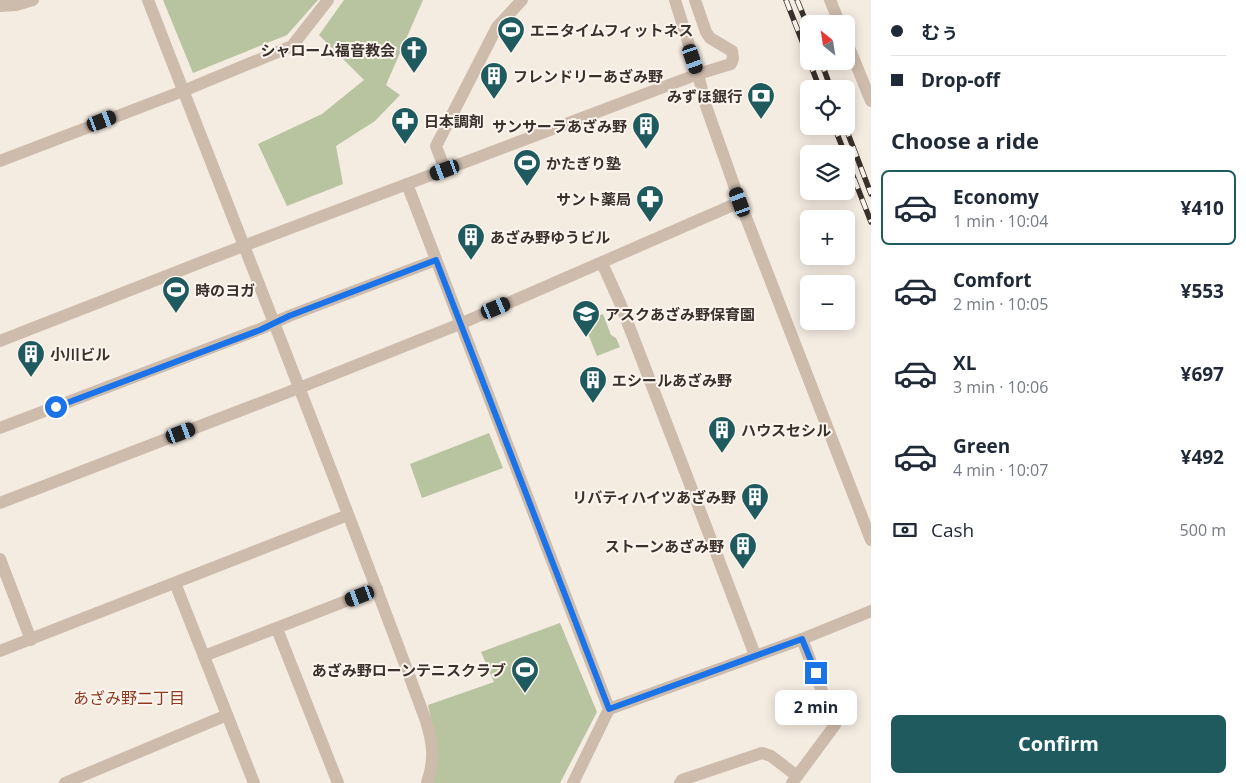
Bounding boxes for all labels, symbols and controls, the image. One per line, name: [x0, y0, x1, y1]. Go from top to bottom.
sports icon: エニタイムフィットネス: [496, 15, 526, 54]
north arrow: [800, 15, 855, 70]
map controls: [800, 15, 855, 330]
text: むぅ: [921, 19, 959, 45]
place label: エニタイムフィットネス: [530, 20, 694, 40]
church icon: シャローム福音教会: [399, 35, 429, 74]
place label: シャローム福音教会: [260, 40, 395, 60]
car: [681, 42, 704, 76]
building icon: フレンドリーあざみ野: [479, 61, 509, 100]
place label: フレンドリーあざみ野: [513, 66, 663, 86]
text: Drop-off: [921, 67, 1000, 93]
button: locate: [800, 80, 855, 135]
bank icon: みずほ銀行: [746, 81, 776, 120]
place label: みずほ銀行: [667, 86, 742, 106]
pharmacy icon: 日本調剤: [390, 106, 420, 145]
car: [85, 109, 118, 133]
place label: 日本調剤: [424, 111, 484, 131]
building icon: サンサーラあざみ野: [631, 111, 661, 150]
place label: サンサーラあざみ野: [492, 116, 627, 136]
text: Choose a ride: [891, 125, 1039, 155]
button: layers: [800, 145, 855, 200]
sports icon: かたぎり塾: [512, 148, 542, 187]
place label: かたぎり塾: [546, 153, 621, 173]
car: [428, 158, 461, 182]
pharmacy icon: サント薬局: [635, 184, 665, 223]
text: Economy: [953, 184, 1039, 210]
car: [727, 185, 752, 219]
icon: car: [893, 185, 938, 230]
place label: サント薬局: [556, 189, 631, 209]
text: ¥410: [1181, 195, 1224, 221]
button: +: [800, 210, 855, 265]
text: 1 min · 10:04: [953, 210, 1048, 232]
building icon: あざみ野ゆうビル: [456, 222, 486, 261]
place label: あざみ野ゆうビル: [490, 227, 610, 247]
text: Comfort: [953, 267, 1032, 293]
icon: car: [893, 268, 938, 313]
sports icon: 時のヨガ: [161, 275, 191, 314]
button: −: [800, 275, 855, 330]
text: ¥553: [1181, 278, 1224, 304]
place label: 時のヨガ: [195, 280, 255, 300]
text: 2 min · 10:05: [953, 293, 1048, 315]
car: [479, 295, 512, 321]
school or university icon: アスクあざみ野保育園: [571, 299, 601, 338]
place label: アスクあざみ野保育園: [605, 304, 755, 324]
building icon: 小川ビル: [16, 339, 46, 378]
place label: 小川ビル: [50, 344, 110, 364]
text: XL: [953, 350, 976, 376]
icon: car: [893, 351, 938, 396]
text: ¥697: [1181, 361, 1224, 387]
building icon: エシールあざみ野: [578, 365, 608, 404]
place label: エシールあざみ野: [612, 370, 732, 390]
text: 3 min · 10:06: [953, 376, 1048, 398]
route start: [45, 396, 67, 418]
building icon: ハウスセシル: [707, 415, 737, 454]
place label: ハウスセシル: [741, 420, 831, 440]
car: [164, 421, 197, 445]
text: Green: [953, 433, 1010, 459]
icon: car: [893, 434, 938, 479]
text: ¥492: [1181, 444, 1224, 470]
text: 4 min · 10:07: [953, 459, 1048, 481]
building icon: リバティハイツあざみ野: [740, 482, 770, 521]
place label: リバティハイツあざみ野: [572, 487, 736, 507]
icon: cash: [891, 516, 919, 544]
text: Cash: [931, 517, 974, 543]
text: 500 m: [1180, 519, 1226, 541]
building icon: ストーンあざみ野: [728, 531, 758, 570]
place label: ストーンあざみ野: [605, 536, 724, 556]
car: [343, 584, 376, 608]
sports icon: あざみ野ローンテニスクラブ: [510, 655, 540, 694]
place label: あざみ野ローンテニスクラブ: [312, 660, 506, 680]
route end: [805, 662, 827, 684]
district label: あざみ野二丁目: [73, 687, 185, 709]
callout: 2 min: [775, 690, 857, 726]
text: 2 min: [794, 696, 838, 718]
button: Confirm: [891, 715, 1226, 773]

